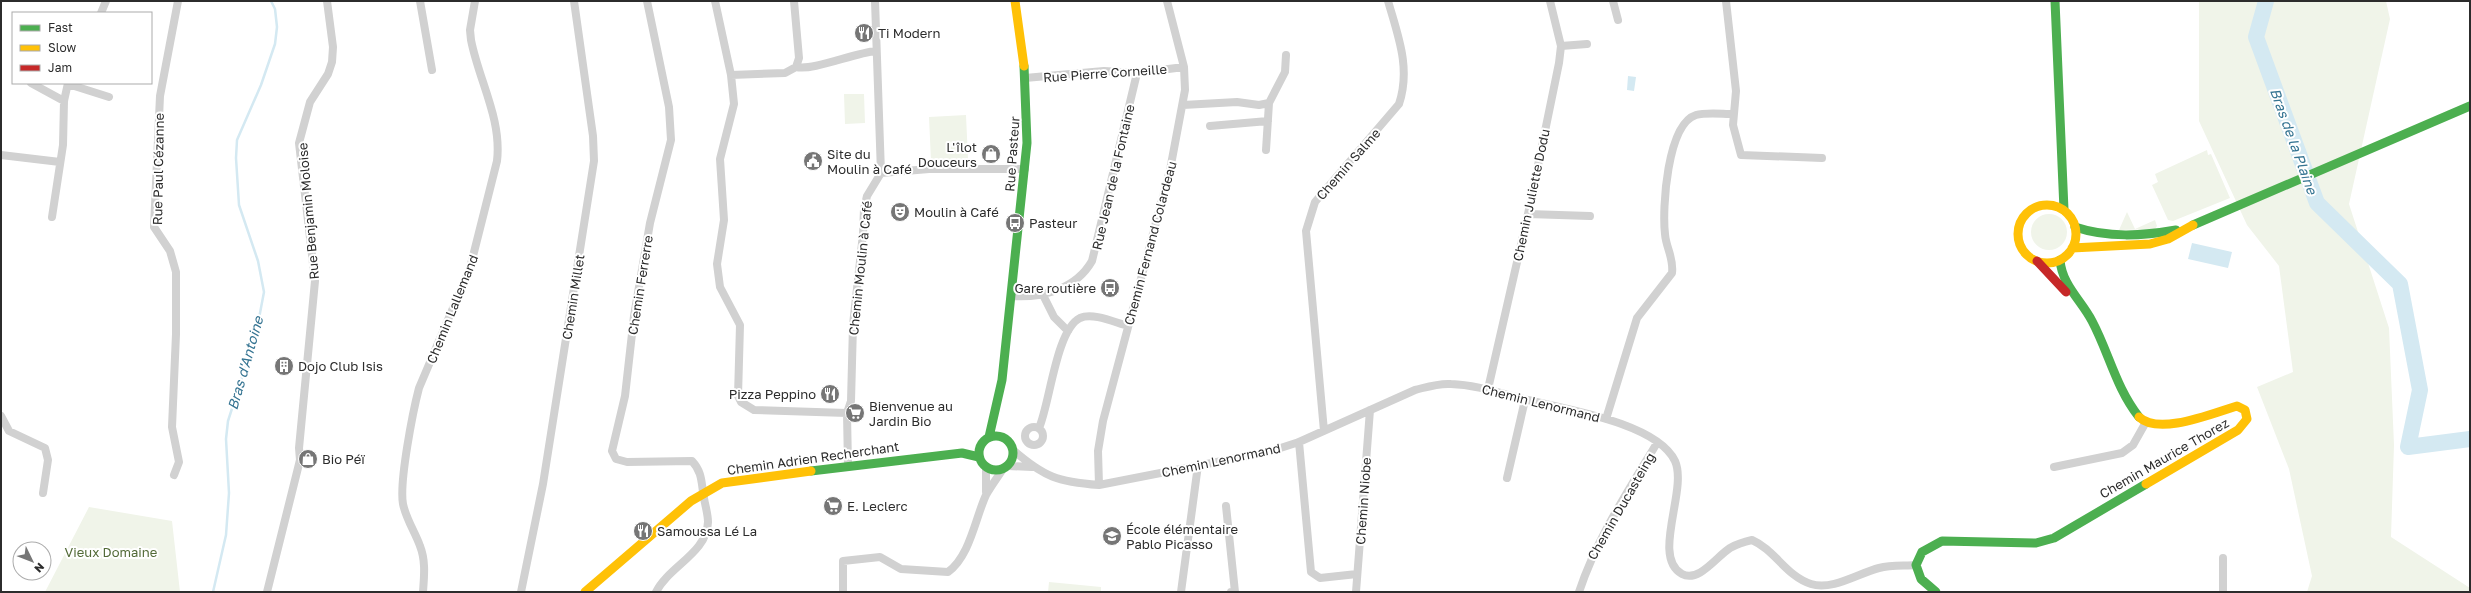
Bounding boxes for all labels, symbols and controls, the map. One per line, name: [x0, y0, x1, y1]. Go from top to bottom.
legend: [12, 12, 152, 84]
text: Fast: [48, 20, 73, 35]
restaurant icon: Ti Modern: [853, 22, 875, 44]
place label: Ti Modern: [878, 25, 940, 41]
text: Slow: [48, 40, 76, 55]
text: Jam: [48, 60, 72, 75]
street label: Rue Pierre Corneille: [1043, 61, 1167, 85]
water label: Bras de la Plaine: [2267, 86, 2321, 197]
street label: Rue Jean de la Fontaine: [1088, 103, 1138, 251]
street label: Rue Paul Cézanne: [149, 113, 167, 225]
street label: Rue Pasteur: [1001, 116, 1023, 192]
street label: Chemin Salme: [1313, 125, 1383, 203]
street label: Chemin Juliette Dodu: [1509, 127, 1553, 263]
place label: L'îlot Douceurs: [918, 139, 977, 170]
street label: Rue Benjamin Moloise: [294, 142, 322, 280]
shop icon: L'îlot Douceurs: [980, 143, 1002, 165]
place label: Site du Moulin à Café: [827, 146, 912, 177]
public building icon: Site du Moulin à Café: [802, 150, 824, 172]
street label: Chemin Fernand Colardeau: [1120, 159, 1180, 327]
street label: Chemin Moulin à Café: [845, 200, 875, 336]
theatre icon: Moulin à Café: [889, 201, 911, 223]
place label: Moulin à Café: [914, 204, 999, 220]
bus stop icon: Pasteur: [1004, 212, 1026, 234]
place label: Pasteur: [1029, 215, 1077, 231]
street label: Chemin Ferrerre: [624, 234, 656, 336]
street label: Chemin Lallemand: [423, 252, 481, 366]
street label: Chemin Millet: [558, 253, 588, 341]
bus stop icon: Gare routière: [1099, 277, 1121, 299]
place label: Gare routière: [1014, 280, 1096, 296]
water label: Bras d'Antoine: [224, 313, 267, 412]
building icon: Dojo Club Isis: [273, 355, 295, 377]
place label: Dojo Club Isis: [298, 358, 383, 374]
street label: Chemin Lenormand: [1480, 381, 1602, 425]
restaurant icon: Pizza Peppino: [819, 383, 841, 405]
place label: Pizza Peppino: [729, 386, 816, 402]
place label: Bienvenue au Jardin Bio: [869, 398, 953, 429]
supermarket icon: Bienvenue au Jardin Bio: [844, 402, 866, 424]
street label: Chemin Maurice Thorez: [2097, 414, 2232, 502]
street label: Chemin Adrien Recherchant: [726, 438, 900, 478]
street label: Chemin Lenormand: [1160, 440, 1282, 480]
shop icon: Bio Péï: [297, 448, 319, 470]
street label: Chemin Ducasteing: [1584, 450, 1658, 562]
place label: Bio Péï: [322, 451, 365, 467]
street label: Chemin Niobe: [1352, 457, 1374, 545]
supermarket icon: E. Leclerc: [822, 495, 844, 517]
place label: E. Leclerc: [847, 498, 908, 514]
restaurant icon: Samoussa Lé La: [632, 520, 654, 542]
place label: École élémentaire Pablo Picasso: [1126, 521, 1238, 552]
place label: Samoussa Lé La: [657, 523, 757, 539]
school or university icon: École élémentaire Pablo Picasso: [1101, 525, 1123, 547]
north arrow: [12, 541, 52, 581]
park label: Vieux Domaine: [65, 544, 157, 560]
text: N: [32, 561, 47, 576]

